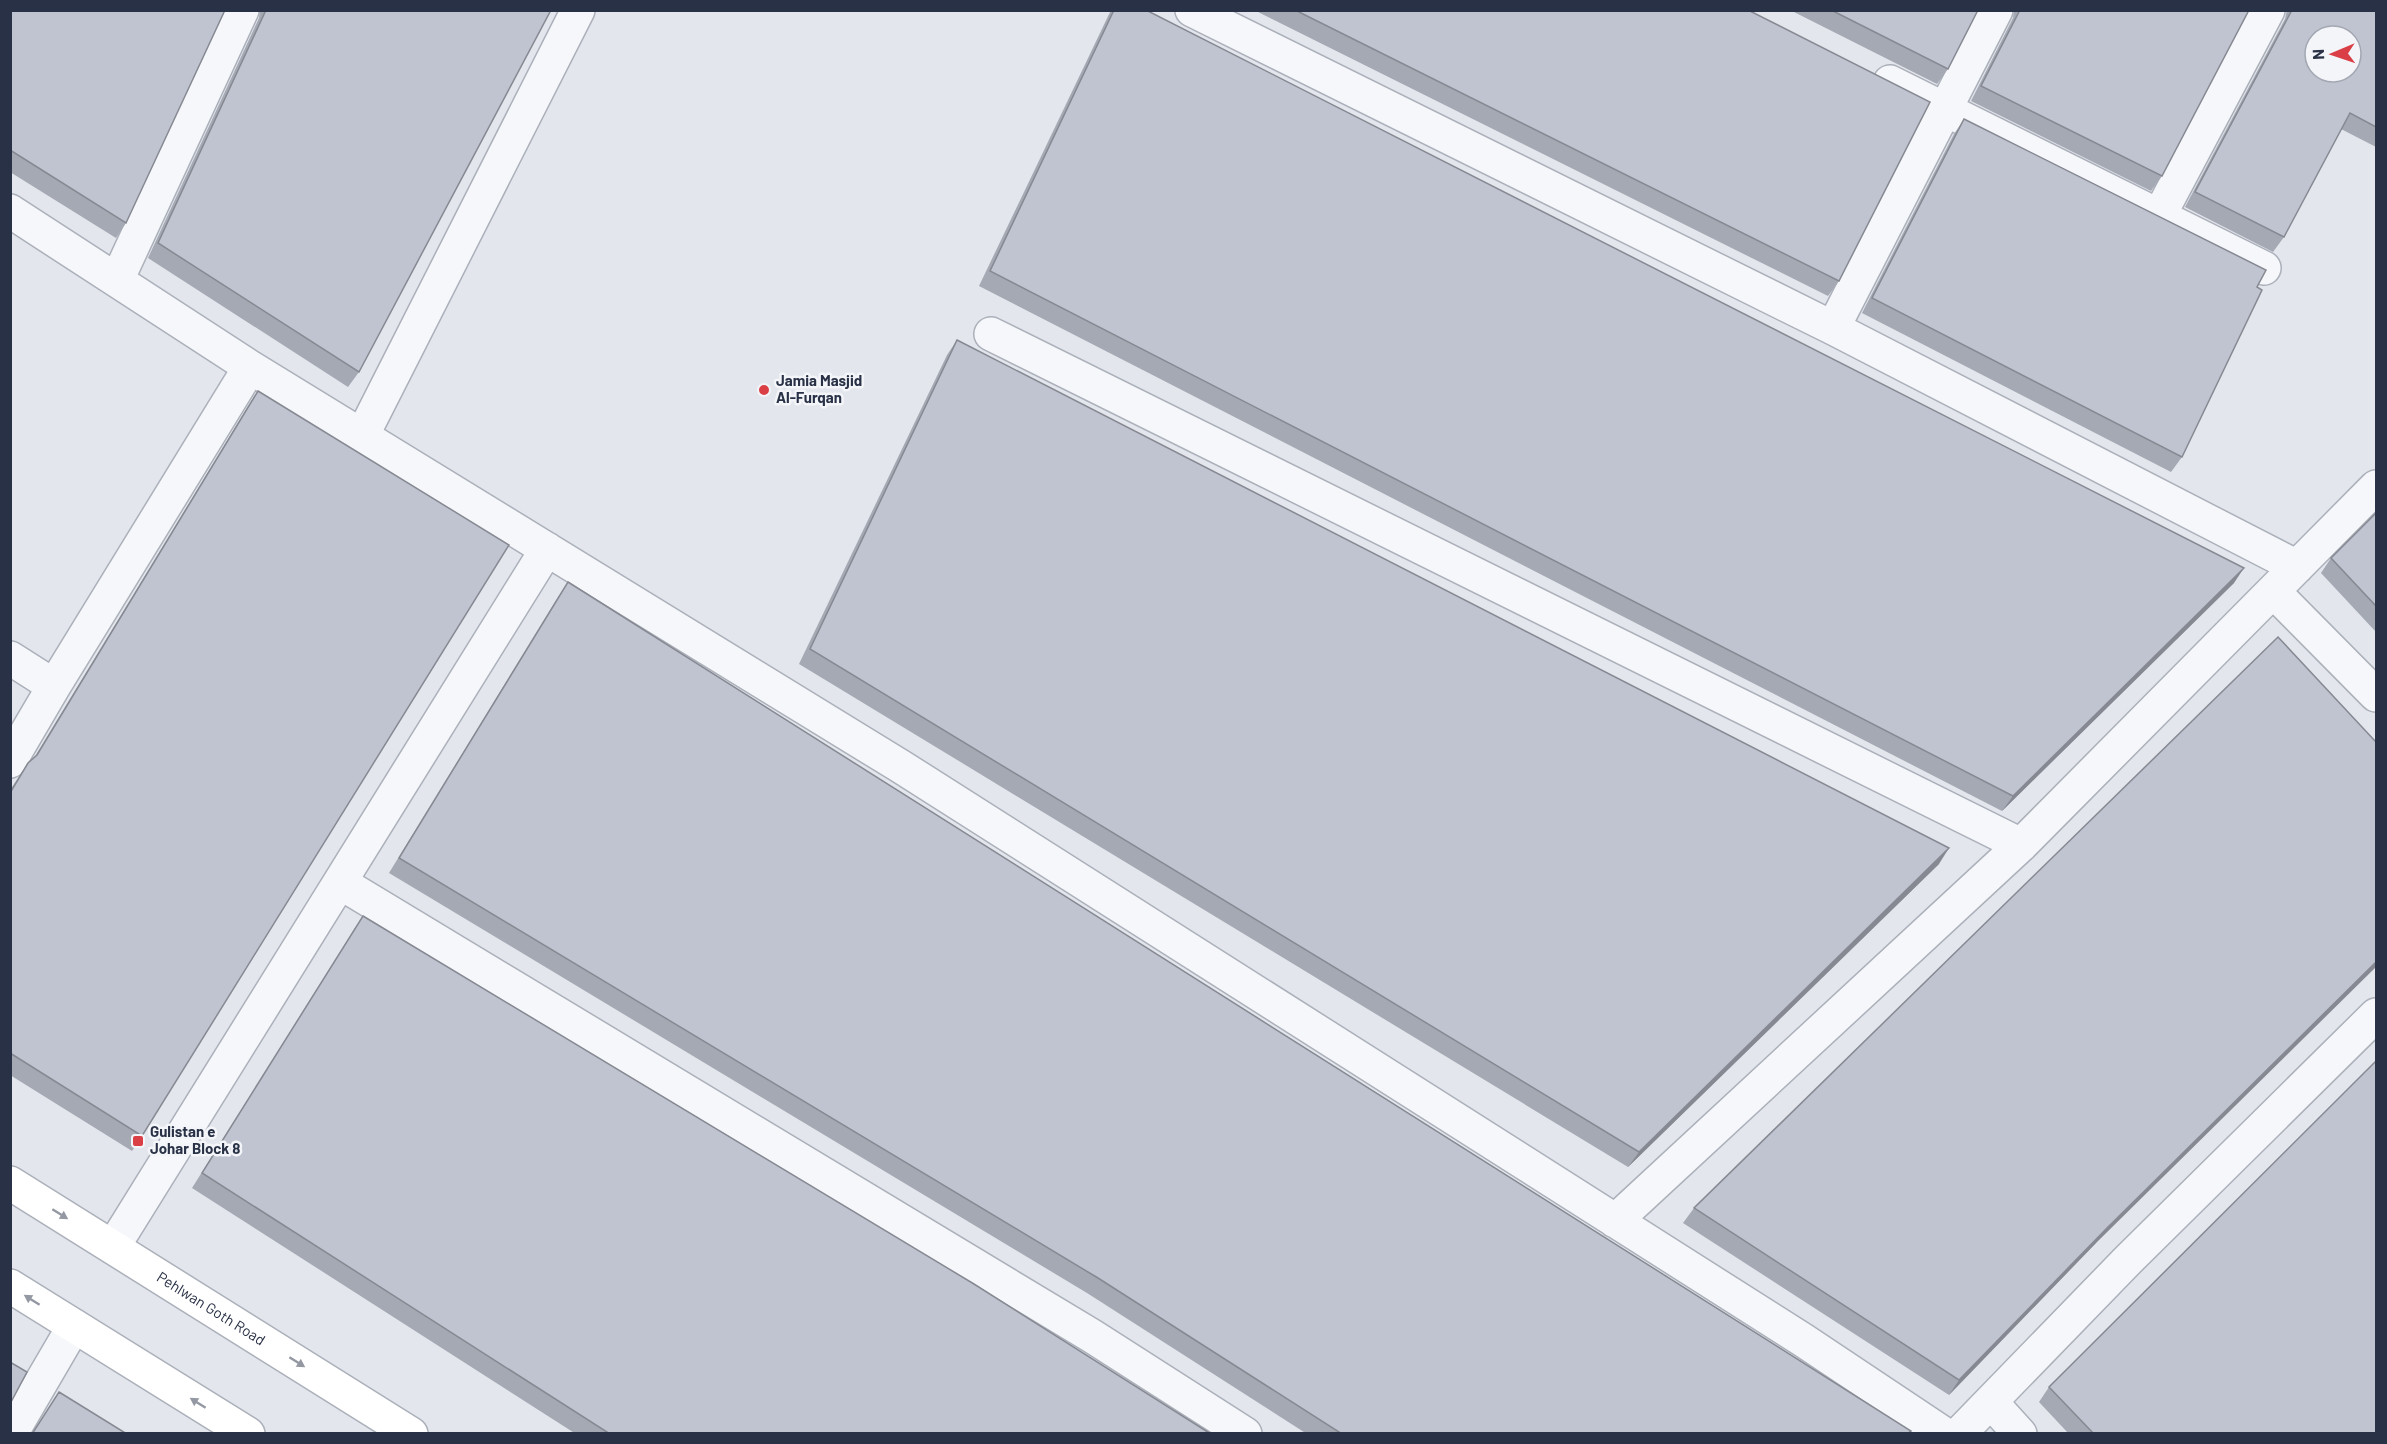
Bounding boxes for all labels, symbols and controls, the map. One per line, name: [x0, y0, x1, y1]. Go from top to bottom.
north arrow: [2303, 24, 2363, 84]
text: N: [2308, 49, 2327, 60]
place label: Jamia Masjid Al-Furqan: [776, 371, 862, 406]
marker: Jamia Masjid Al-Furqan: [757, 383, 771, 397]
place label: Gulistan e Johar Block 8: [150, 1122, 240, 1157]
marker: Gulistan e Johar Block 8: [131, 1134, 145, 1148]
one-way arrow: [52, 1208, 68, 1219]
street label: Pehlwan Goth Road: [154, 1267, 269, 1349]
one-way arrow: [24, 1295, 40, 1306]
one-way arrow: [289, 1356, 305, 1367]
one-way arrow: [190, 1397, 206, 1408]

